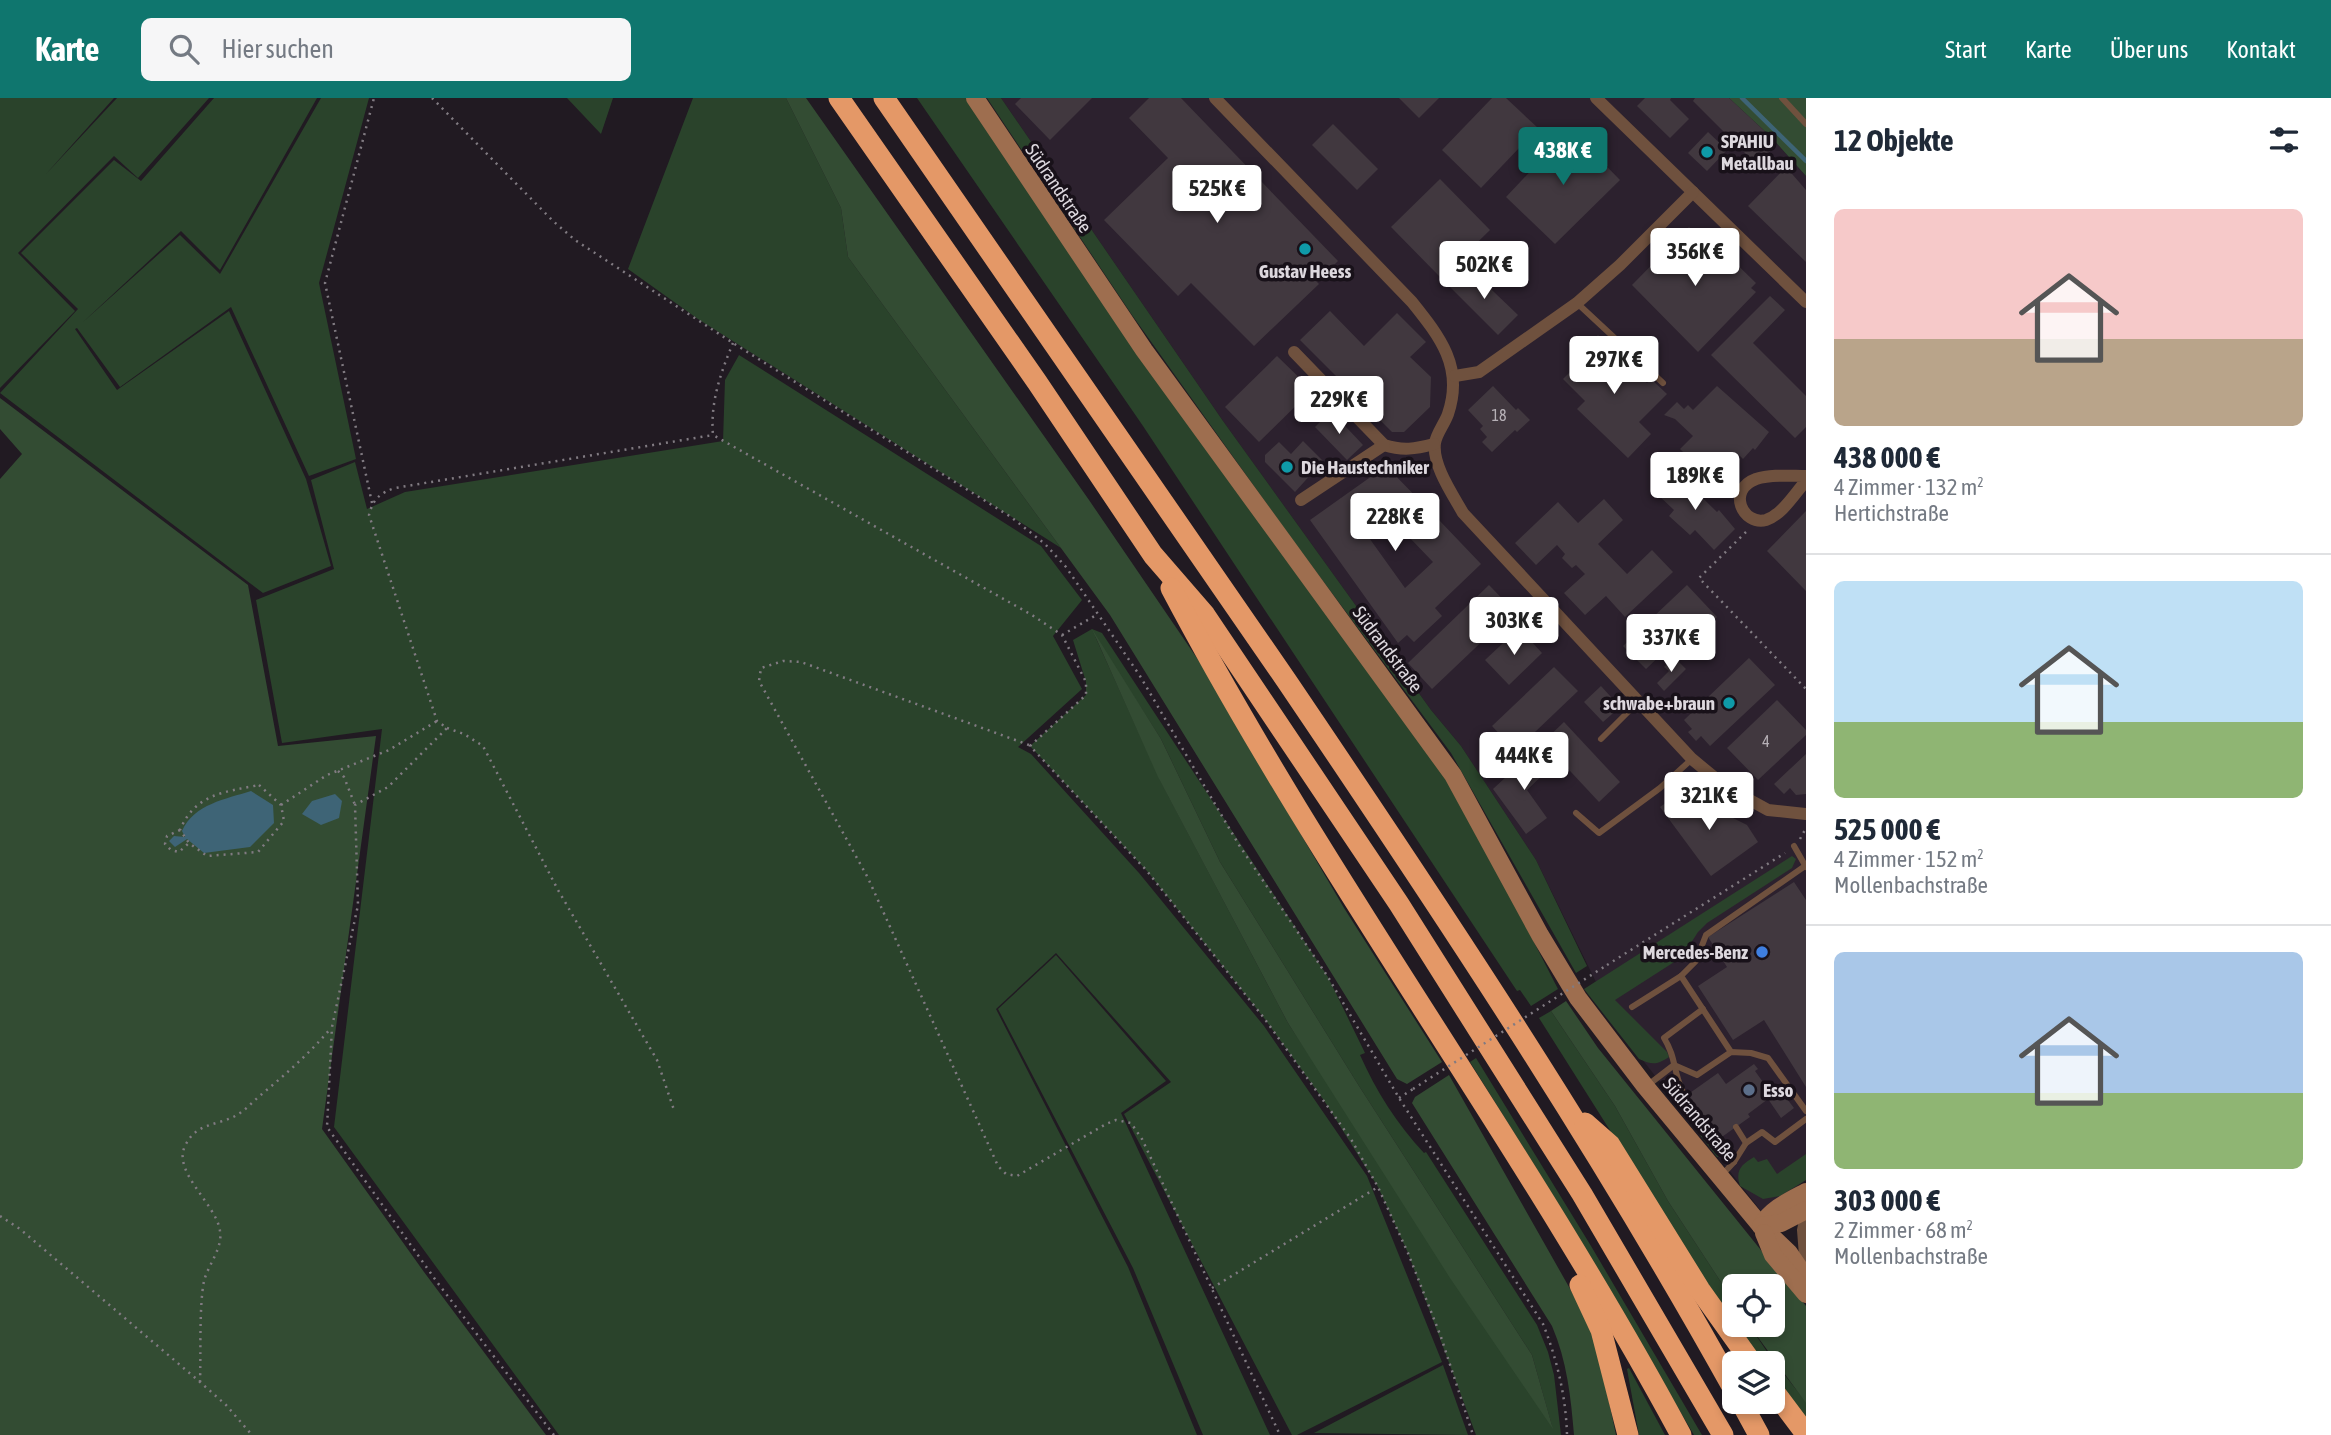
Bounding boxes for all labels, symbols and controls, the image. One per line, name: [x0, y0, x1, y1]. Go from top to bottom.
search box: [141, 18, 631, 81]
text: Karte: [35, 30, 99, 68]
icon: search: [165, 30, 203, 68]
text: Hier suchen: [221, 34, 334, 64]
text: Start: [1945, 36, 1987, 63]
text: Karte: [2025, 36, 2072, 63]
text: Über uns: [2110, 36, 2188, 63]
text: Kontakt: [2226, 36, 2296, 63]
icon: filters: [2265, 121, 2303, 159]
text: 12 Objekte: [1834, 123, 1954, 157]
pin: 438K €: [1506, 127, 1620, 187]
place label: SPAHIU Metallbau: [1721, 130, 1794, 174]
text: 438K €: [1534, 137, 1592, 163]
street label: Südrandstraße: [1021, 139, 1097, 237]
marker: SPAHIU Metallbau: [1699, 144, 1715, 160]
pin: 525K €: [1160, 166, 1274, 225]
text: 525K €: [1188, 175, 1246, 201]
pin: 356K €: [1638, 228, 1752, 288]
text: 356K €: [1666, 238, 1724, 264]
marker: Gustav Heess: [1297, 241, 1313, 257]
pin: 502K €: [1427, 242, 1541, 301]
text: 502K €: [1455, 251, 1513, 277]
icon: home: [2006, 255, 2132, 381]
place label: Gustav Heess: [1259, 260, 1351, 282]
pin: 297K €: [1557, 336, 1671, 396]
text: 297K €: [1585, 346, 1643, 372]
pin: 229K €: [1282, 376, 1396, 436]
text: 229K €: [1310, 386, 1368, 412]
house number: 18: [1491, 406, 1507, 424]
text: 438 000 €: [1834, 440, 1940, 474]
pin: 189K €: [1638, 452, 1752, 512]
place label: Die Haustechniker: [1301, 456, 1429, 478]
marker: Die Haustechniker: [1279, 459, 1295, 475]
text: 189K €: [1666, 462, 1724, 488]
text: 4 Zimmer · 132 m²: [1834, 474, 1984, 500]
pin: 228K €: [1338, 494, 1452, 553]
text: Hertichstraße: [1834, 500, 1949, 526]
text: 228K €: [1366, 503, 1424, 529]
pin: 303K €: [1457, 598, 1571, 657]
street label: Südrandstraße: [1348, 602, 1428, 696]
text: 303K €: [1485, 607, 1543, 633]
pin: 337K €: [1614, 614, 1728, 674]
text: 337K €: [1642, 624, 1700, 650]
icon: home: [2006, 627, 2132, 753]
place label: schwabe+braun: [1603, 692, 1715, 714]
marker: schwabe+braun: [1721, 695, 1737, 711]
pin: 444K €: [1467, 732, 1581, 792]
house number: 4: [1762, 732, 1770, 750]
text: 444K €: [1495, 742, 1553, 768]
pin: 321K €: [1652, 772, 1766, 832]
text: 321K €: [1680, 782, 1738, 808]
text: 525 000 €: [1834, 812, 1940, 846]
text: 4 Zimmer · 152 m²: [1834, 846, 1984, 872]
text: Mollenbachstraße: [1834, 872, 1988, 898]
place label: Mercedes-Benz: [1643, 941, 1748, 963]
marker: Mercedes-Benz: [1754, 944, 1770, 960]
icon: home: [2006, 998, 2132, 1124]
street label: Südrandstraße: [1659, 1073, 1741, 1165]
place label: Esso: [1763, 1079, 1794, 1101]
marker: Esso: [1741, 1082, 1757, 1098]
text: 303 000 €: [1834, 1183, 1940, 1217]
text: 2 Zimmer · 68 m²: [1834, 1217, 1973, 1243]
text: Mollenbachstraße: [1834, 1243, 1988, 1269]
map controls: [1722, 1274, 1785, 1414]
button: locate: [1722, 1274, 1785, 1337]
button: layers: [1722, 1351, 1785, 1414]

